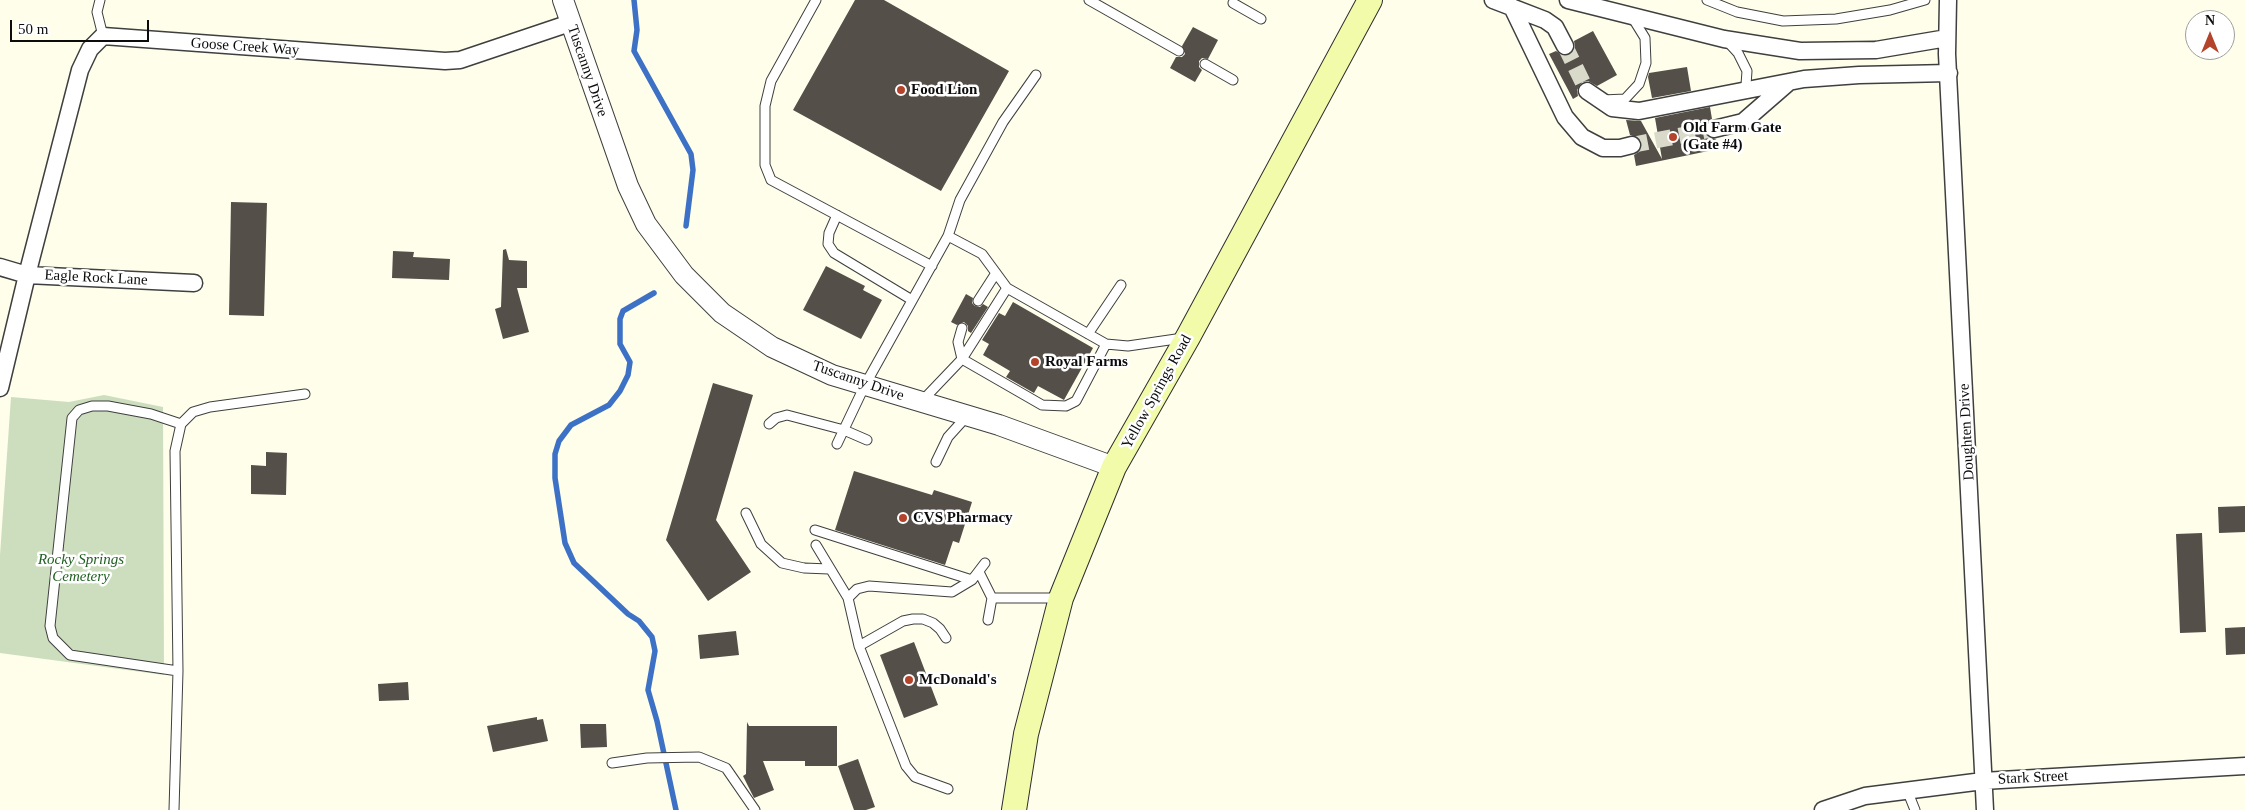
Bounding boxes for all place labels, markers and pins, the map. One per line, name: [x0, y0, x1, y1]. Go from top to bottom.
place label: Food Lion: [911, 81, 977, 99]
marker: Food Lion: [895, 84, 907, 96]
place label: Old Farm Gate (Gate #4): [1683, 119, 1781, 154]
marker: Old Farm Gate (Gate #4): [1667, 131, 1679, 143]
place label: Royal Farms: [1045, 353, 1128, 371]
marker: Royal Farms: [1029, 356, 1041, 368]
place label: CVS Pharmacy: [913, 509, 1013, 527]
marker: CVS Pharmacy: [897, 512, 909, 524]
place label: McDonald's: [919, 671, 997, 689]
marker: McDonald's: [903, 674, 915, 686]

